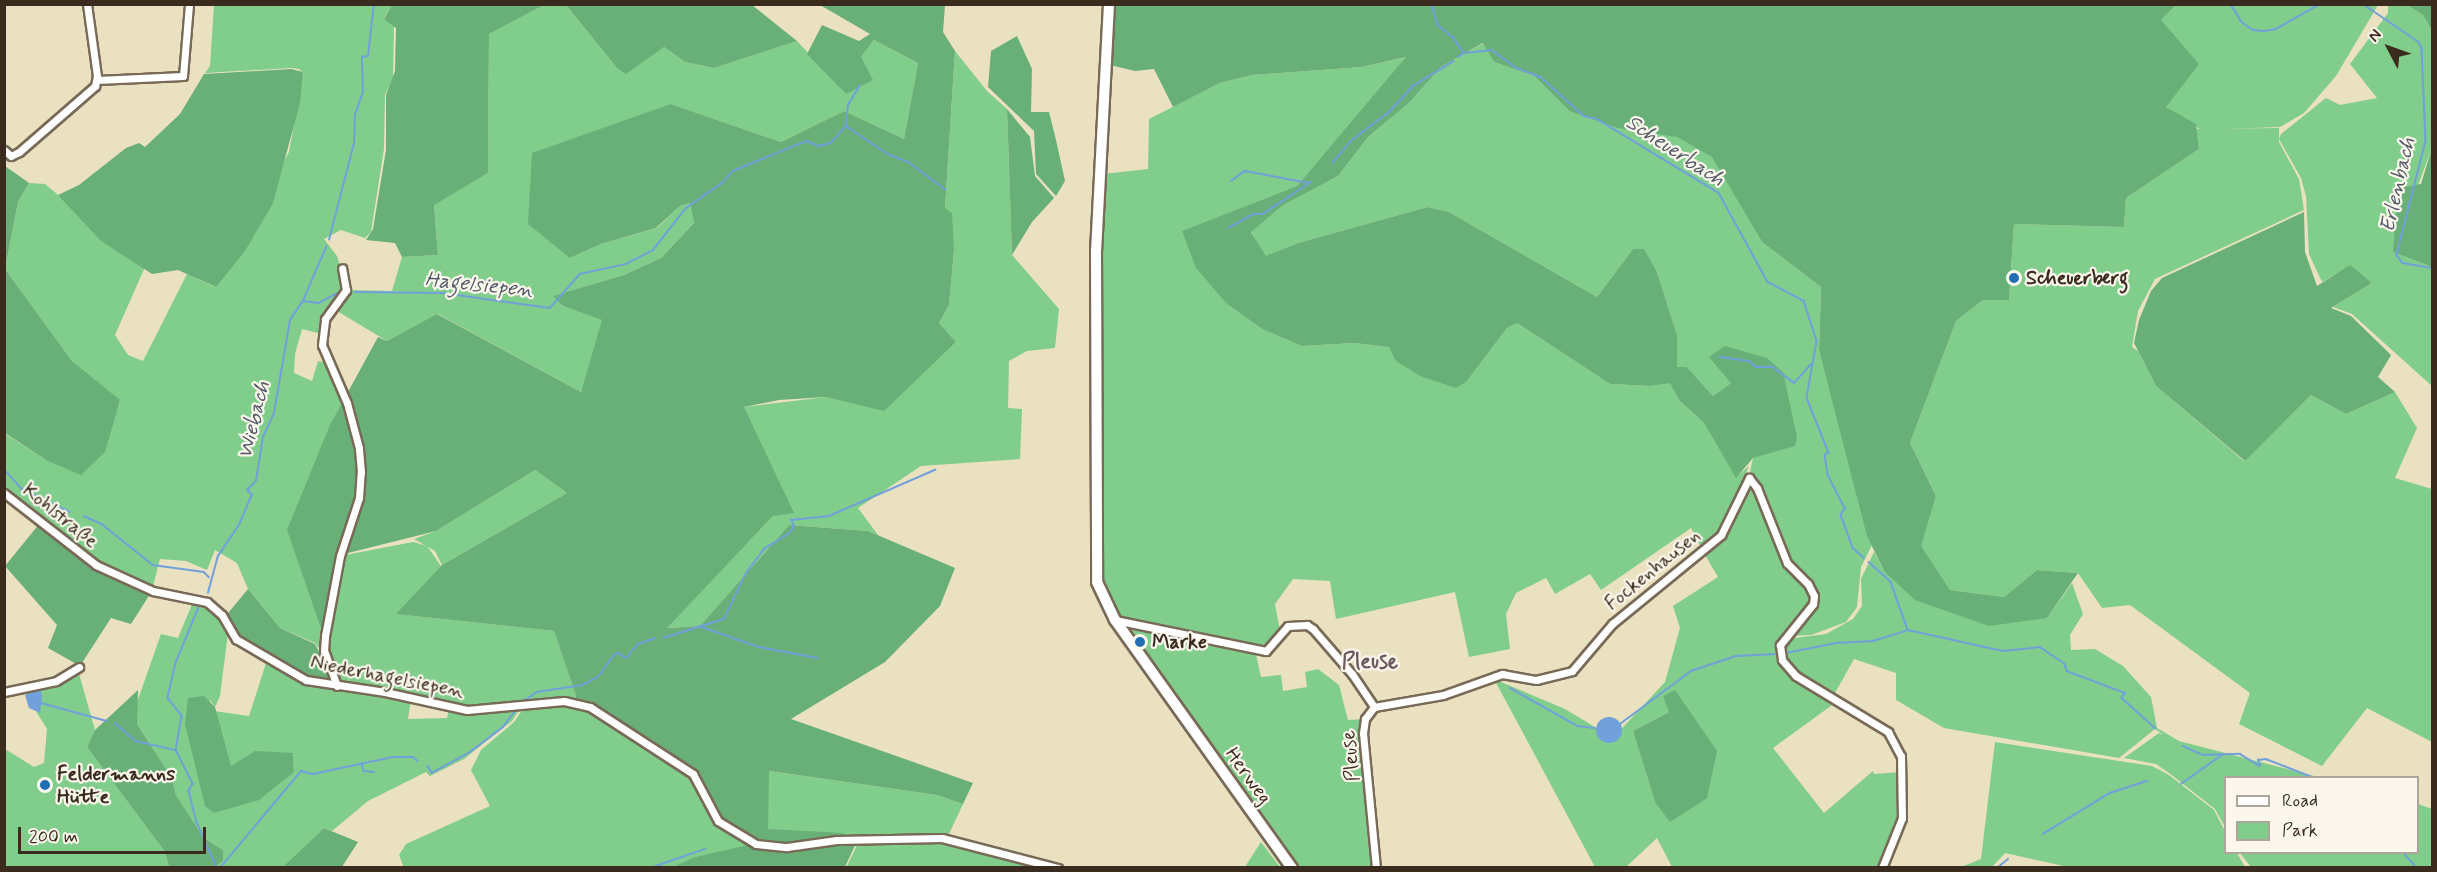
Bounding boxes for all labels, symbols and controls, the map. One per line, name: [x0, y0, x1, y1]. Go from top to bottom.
north arrow: [2359, 18, 2419, 78]
text: N: [2364, 25, 2386, 47]
water label: Scheuerbach: [1621, 110, 1729, 192]
water label: Erlenbach: [2375, 135, 2421, 235]
place label: Scheuerberg: [2026, 266, 2128, 290]
water label: Hagelsiepen: [424, 267, 534, 303]
marker: Scheuerberg: [2007, 271, 2021, 285]
water label: Wiebach: [232, 379, 276, 461]
street label: Kohlstraße: [17, 478, 103, 554]
street label: Fockenhausen: [1600, 524, 1706, 616]
place label: Marke: [1152, 630, 1207, 654]
marker: Marke: [1133, 635, 1147, 649]
street label: Niederhagelsiepen: [308, 650, 466, 704]
district label: Pleuse: [1342, 650, 1398, 676]
street label: Pleuse: [1337, 729, 1365, 783]
street label: Herweg: [1219, 743, 1277, 809]
place label: Feldermanns Hütte: [57, 762, 175, 809]
legend: [2224, 776, 2419, 854]
marker: Feldermanns Hütte: [38, 778, 52, 792]
text: Road: [2282, 789, 2318, 813]
scale bar: [21, 815, 208, 853]
text: Park: [2282, 819, 2318, 843]
text: 200 m: [29, 825, 78, 849]

